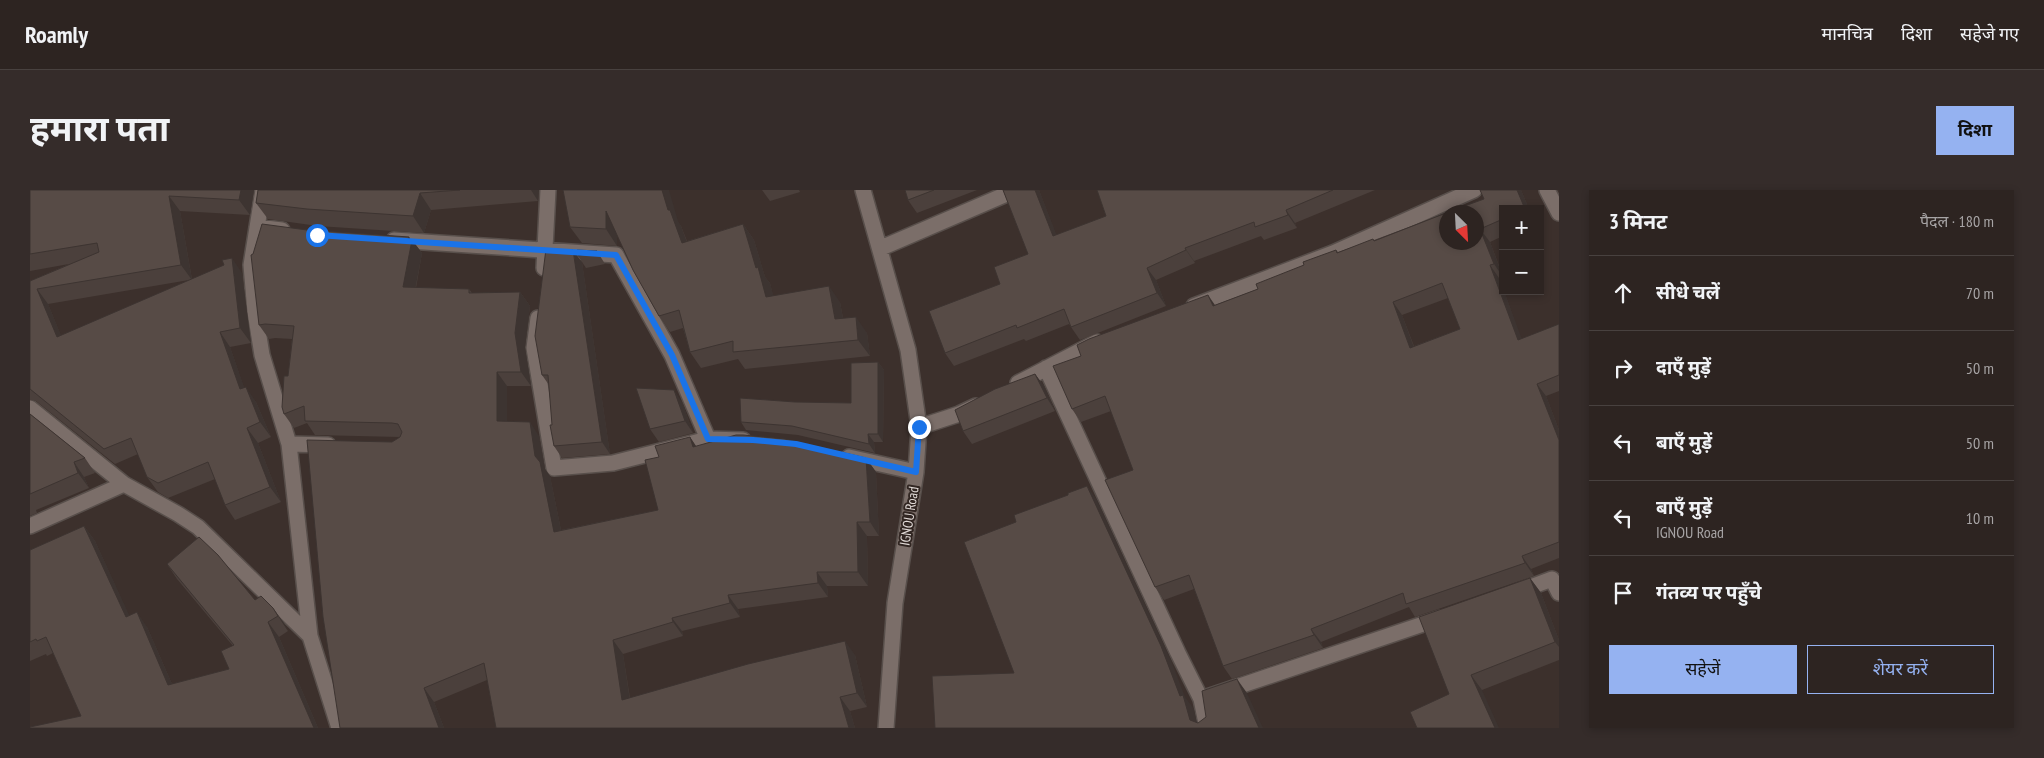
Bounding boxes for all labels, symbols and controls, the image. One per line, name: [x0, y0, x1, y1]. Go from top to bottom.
text: Roamly: [25, 19, 88, 50]
text: मानचित्र: [1821, 22, 1873, 45]
text: दिशा: [1901, 22, 1932, 45]
text: सहेजे गए: [1960, 22, 2019, 45]
text: हमारा पता: [30, 105, 169, 151]
button: दिशा: [1936, 106, 2014, 155]
north arrow: [1439, 205, 1484, 250]
map controls: [1499, 205, 1544, 295]
button: +: [1499, 205, 1544, 250]
text: 3 मिनट: [1609, 208, 1667, 235]
text: पैदल · 180 m: [1920, 211, 1994, 231]
route start: [306, 224, 329, 247]
button: −: [1499, 250, 1544, 295]
icon: ahead: [1609, 279, 1637, 307]
text: सीधे चलें: [1656, 280, 1720, 304]
text: 70 m: [1966, 283, 1994, 303]
icon: right: [1609, 354, 1637, 382]
text: दाएँ मुड़ें: [1656, 355, 1711, 379]
text: 50 m: [1966, 358, 1994, 378]
route end: [908, 416, 931, 439]
icon: left: [1609, 429, 1637, 457]
text: बाएँ मुड़ें: [1656, 430, 1712, 454]
text: 50 m: [1966, 433, 1994, 453]
street label: IGNOU Road: [895, 485, 923, 547]
text: बाएँ मुड़ें: [1656, 495, 1712, 519]
icon: left: [1609, 504, 1637, 532]
text: 10 m: [1966, 508, 1994, 528]
text: IGNOU Road: [1656, 522, 1724, 542]
icon: arrive: [1609, 579, 1637, 607]
text: गंतव्य पर पहुँचे: [1656, 580, 1761, 604]
button: सहेजें: [1609, 645, 1797, 694]
button: शेयर करें: [1807, 645, 1994, 694]

